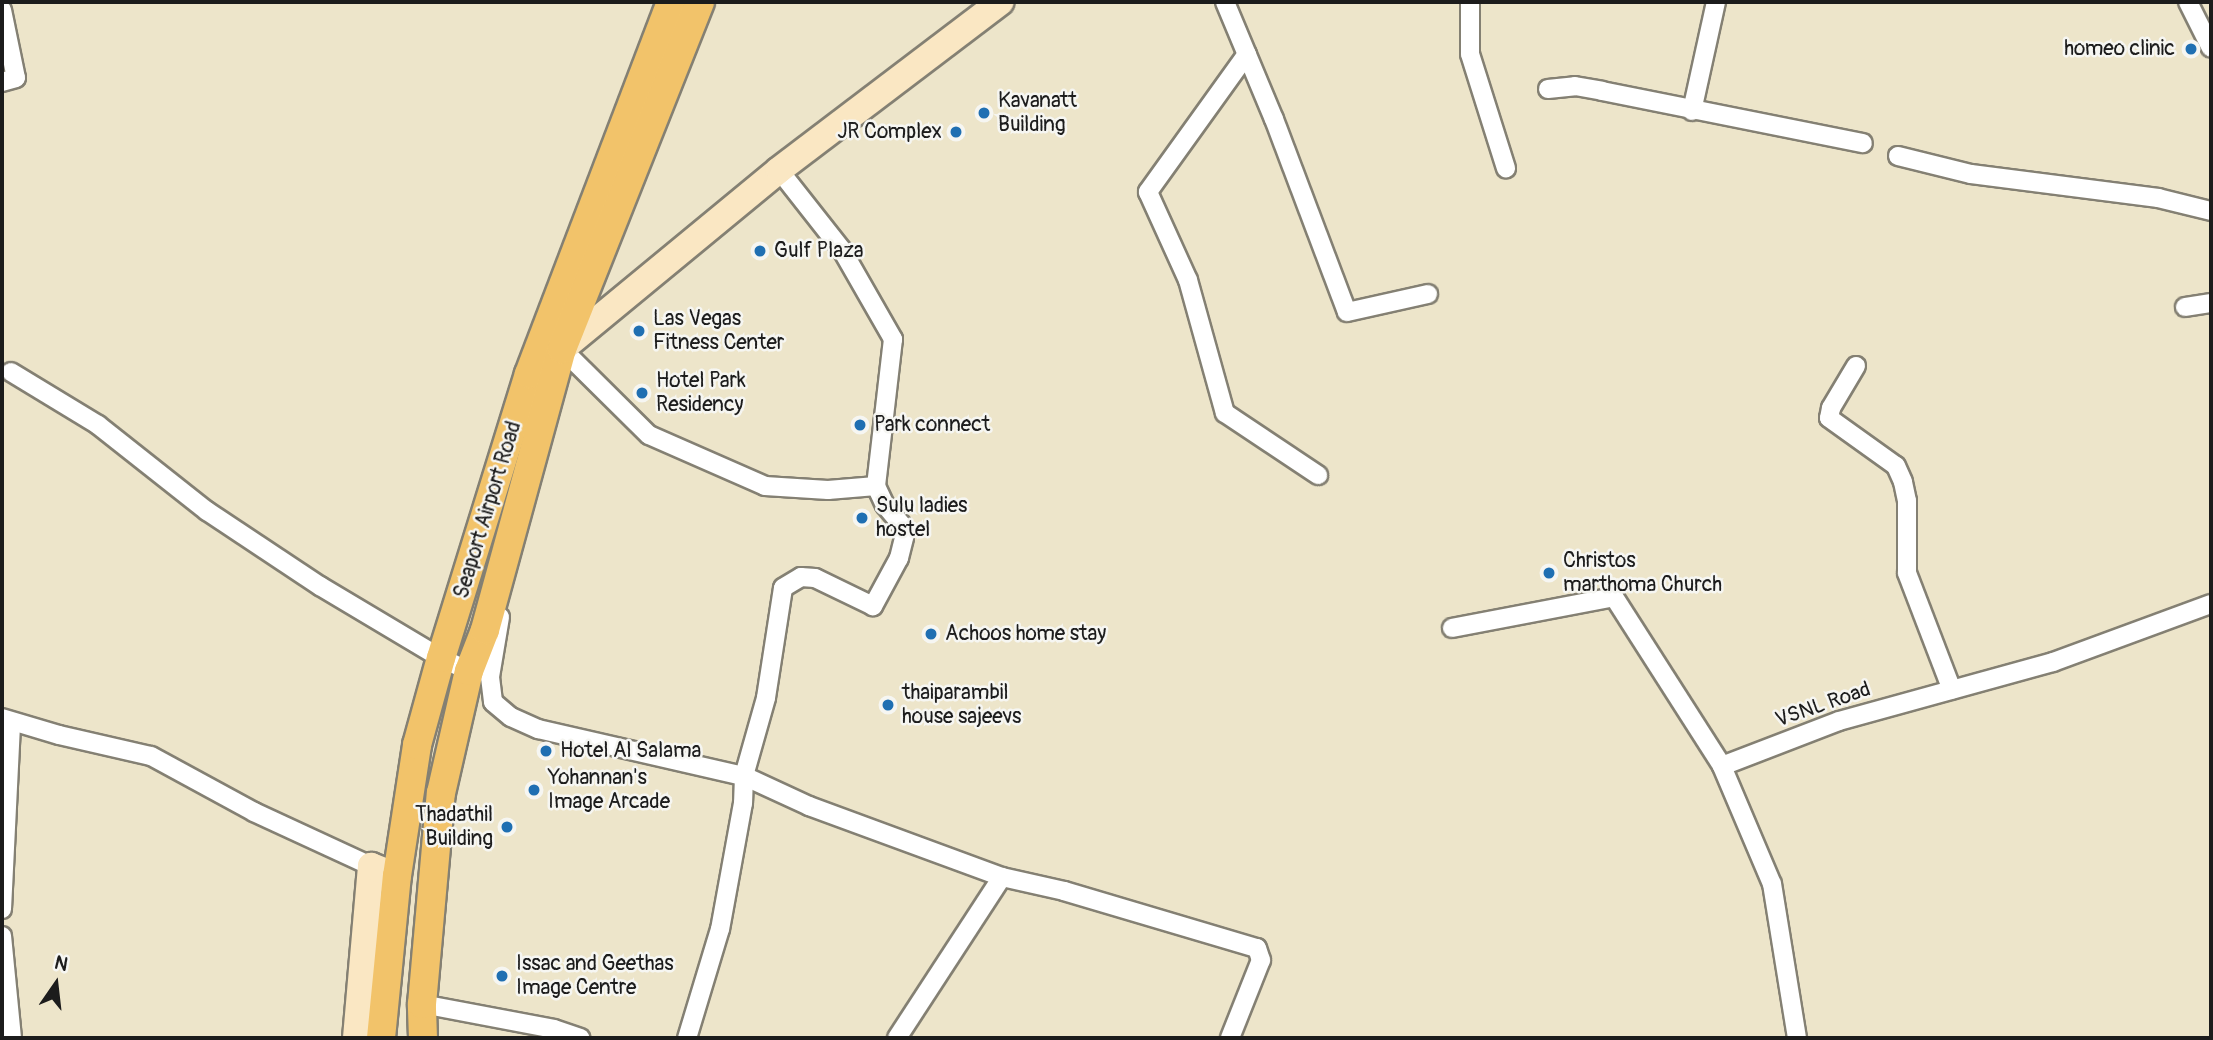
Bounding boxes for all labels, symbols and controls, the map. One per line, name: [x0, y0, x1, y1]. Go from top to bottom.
place label: homeo clinic: [2064, 36, 2175, 62]
marker: homeo clinic: [2181, 39, 2201, 59]
place label: Kavanatt Building: [998, 88, 1077, 138]
marker: Kavanatt Building: [976, 105, 992, 121]
place label: JR Complex: [837, 119, 942, 145]
marker: JR Complex: [948, 124, 964, 140]
place label: Gulf Plaza: [774, 238, 864, 264]
marker: Gulf Plaza: [752, 243, 768, 259]
place label: Las Vegas Fitness Center: [653, 306, 784, 356]
marker: Las Vegas Fitness Center: [631, 323, 647, 339]
place label: Hotel Park Residency: [656, 368, 746, 418]
marker: Hotel Park Residency: [634, 385, 650, 401]
place label: Park connect: [874, 412, 990, 438]
marker: Park connect: [852, 417, 868, 433]
street label: Seaport Airport Road: [449, 418, 527, 602]
place label: Sulu ladies hostel: [876, 493, 967, 543]
marker: Sulu ladies hostel: [854, 510, 870, 526]
place label: Christos marthoma Church: [1563, 548, 1722, 598]
marker: Christos marthoma Church: [1541, 565, 1557, 581]
place label: Achoos home stay: [945, 621, 1106, 647]
marker: Achoos home stay: [923, 626, 939, 642]
street label: VSNL Road: [1772, 677, 1874, 733]
place label: thaiparambil house sajeevs: [902, 680, 1022, 730]
marker: thaiparambil house sajeevs: [880, 697, 896, 713]
place label: Hotel Al Salama: [560, 738, 701, 764]
marker: Hotel Al Salama: [538, 743, 554, 759]
place label: Yohannan's Image Arcade: [548, 765, 670, 815]
marker: Yohannan's Image Arcade: [526, 782, 542, 798]
place label: Thadathil Building: [415, 802, 493, 852]
marker: Thadathil Building: [499, 819, 515, 835]
north arrow: [21, 949, 91, 1019]
text: N: [52, 950, 70, 977]
place label: Issac and Geethas Image Centre: [516, 951, 674, 1001]
marker: Issac and Geethas Image Centre: [494, 968, 510, 984]

